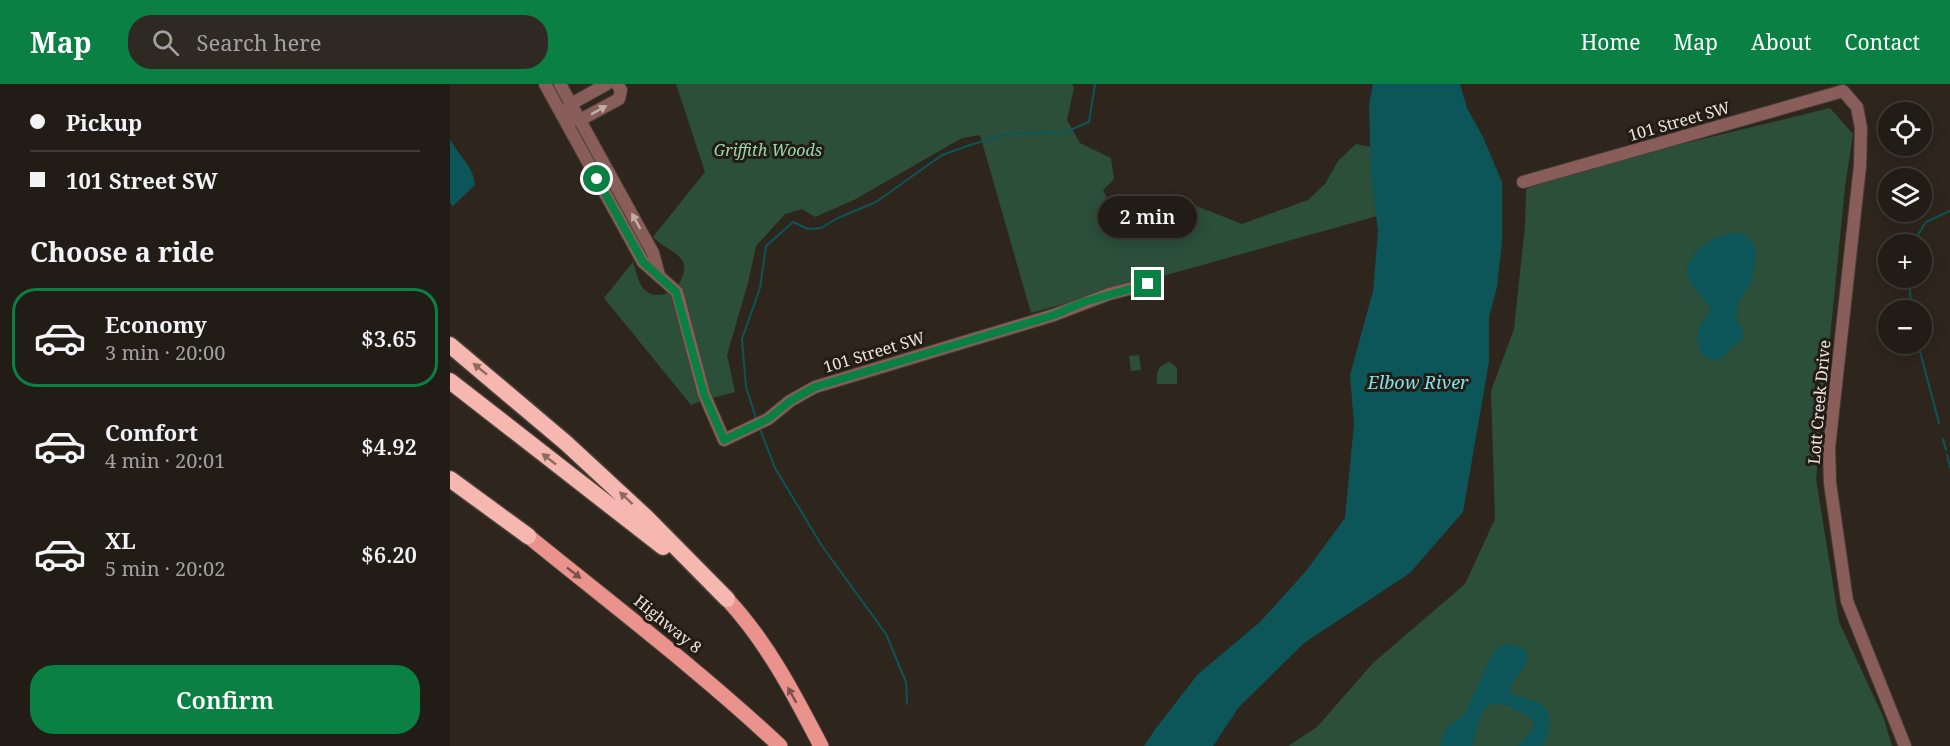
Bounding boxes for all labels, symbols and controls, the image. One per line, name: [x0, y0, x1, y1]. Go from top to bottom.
search box: [128, 15, 548, 69]
text: Map: [30, 23, 92, 61]
icon: search: [149, 26, 182, 59]
text: Search here: [197, 27, 321, 57]
text: Home: [1581, 28, 1641, 56]
text: Map: [1674, 28, 1718, 56]
text: About: [1751, 28, 1812, 56]
text: Contact: [1845, 28, 1920, 56]
street label: 101 Street SW: [1626, 96, 1733, 146]
map controls: [1878, 102, 1932, 354]
button: locate: [1878, 102, 1932, 156]
one-way arrow: [591, 105, 608, 115]
text: Pickup: [66, 107, 142, 137]
park label: Griffith Woods: [714, 139, 822, 161]
text: 101 Street SW: [66, 165, 218, 195]
route start: [583, 165, 610, 192]
button: layers: [1878, 168, 1932, 222]
callout: 2 min: [1098, 197, 1198, 239]
text: 2 min: [1120, 203, 1175, 230]
one-way arrow: [631, 213, 641, 230]
text: Choose a ride: [30, 233, 215, 270]
button: +: [1878, 234, 1932, 288]
route end: [1134, 270, 1161, 297]
button: −: [1878, 300, 1932, 354]
text: Economy: [105, 309, 207, 339]
icon: car: [33, 311, 87, 365]
text: $3.65: [361, 323, 417, 353]
street label: 101 Street SW: [821, 326, 928, 378]
text: 3 min · 20:00: [105, 339, 225, 366]
street label: Lott Creek Drive: [1803, 339, 1835, 465]
one-way arrow: [472, 363, 488, 376]
water label: Elbow River: [1367, 370, 1469, 394]
text: Comfort: [105, 417, 198, 447]
icon: car: [33, 419, 87, 473]
text: $4.92: [361, 431, 417, 461]
text: 4 min · 20:01: [105, 447, 225, 474]
one-way arrow: [541, 452, 557, 465]
one-way arrow: [619, 492, 634, 505]
text: XL: [105, 525, 136, 555]
icon: car: [33, 527, 87, 581]
text: $6.20: [361, 539, 417, 569]
text: 5 min · 20:02: [105, 555, 225, 582]
one-way arrow: [566, 566, 581, 578]
street label: Highway 8: [630, 590, 707, 658]
button: Confirm: [30, 665, 420, 734]
one-way arrow: [787, 687, 798, 703]

